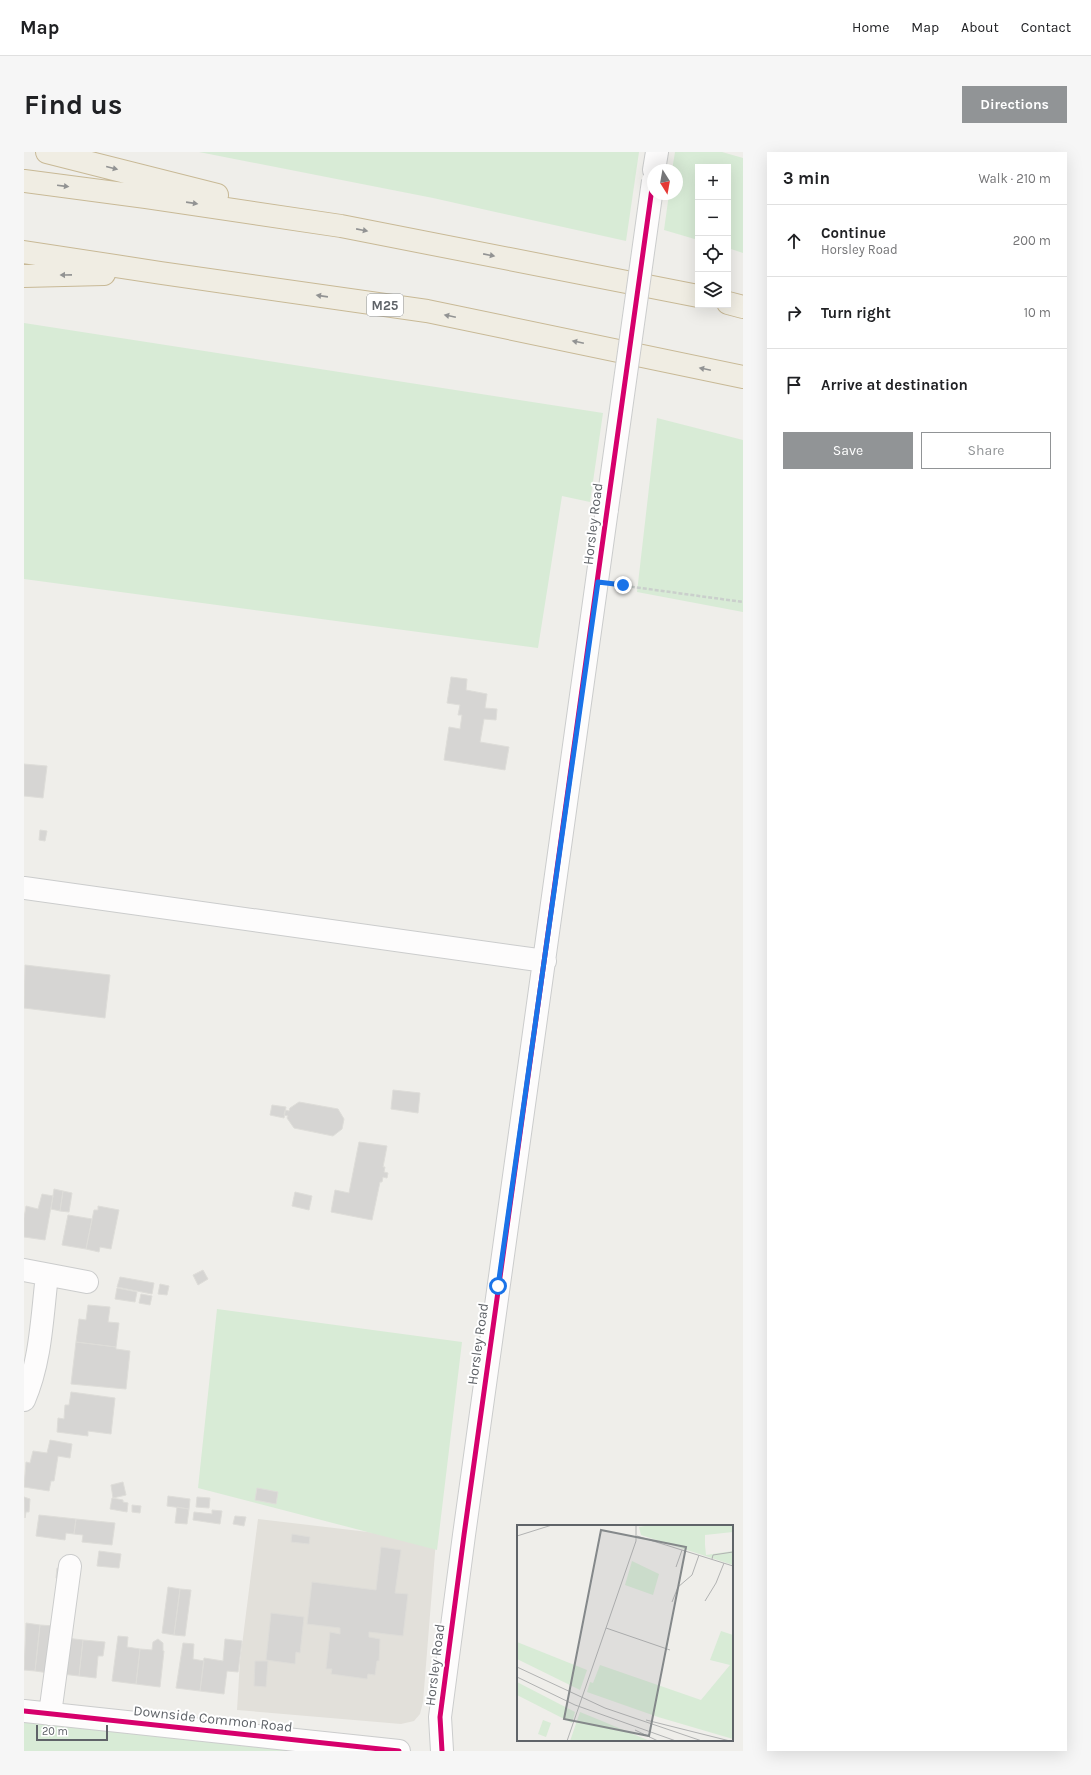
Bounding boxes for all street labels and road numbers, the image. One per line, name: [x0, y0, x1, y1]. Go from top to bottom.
road number: M25: [367, 294, 403, 316]
street label: Horsley Road: [580, 482, 606, 566]
street label: Horsley Road: [464, 1302, 492, 1386]
street label: Horsley Road: [422, 1623, 448, 1707]
street label: Downside Common Road: [133, 1702, 293, 1736]

